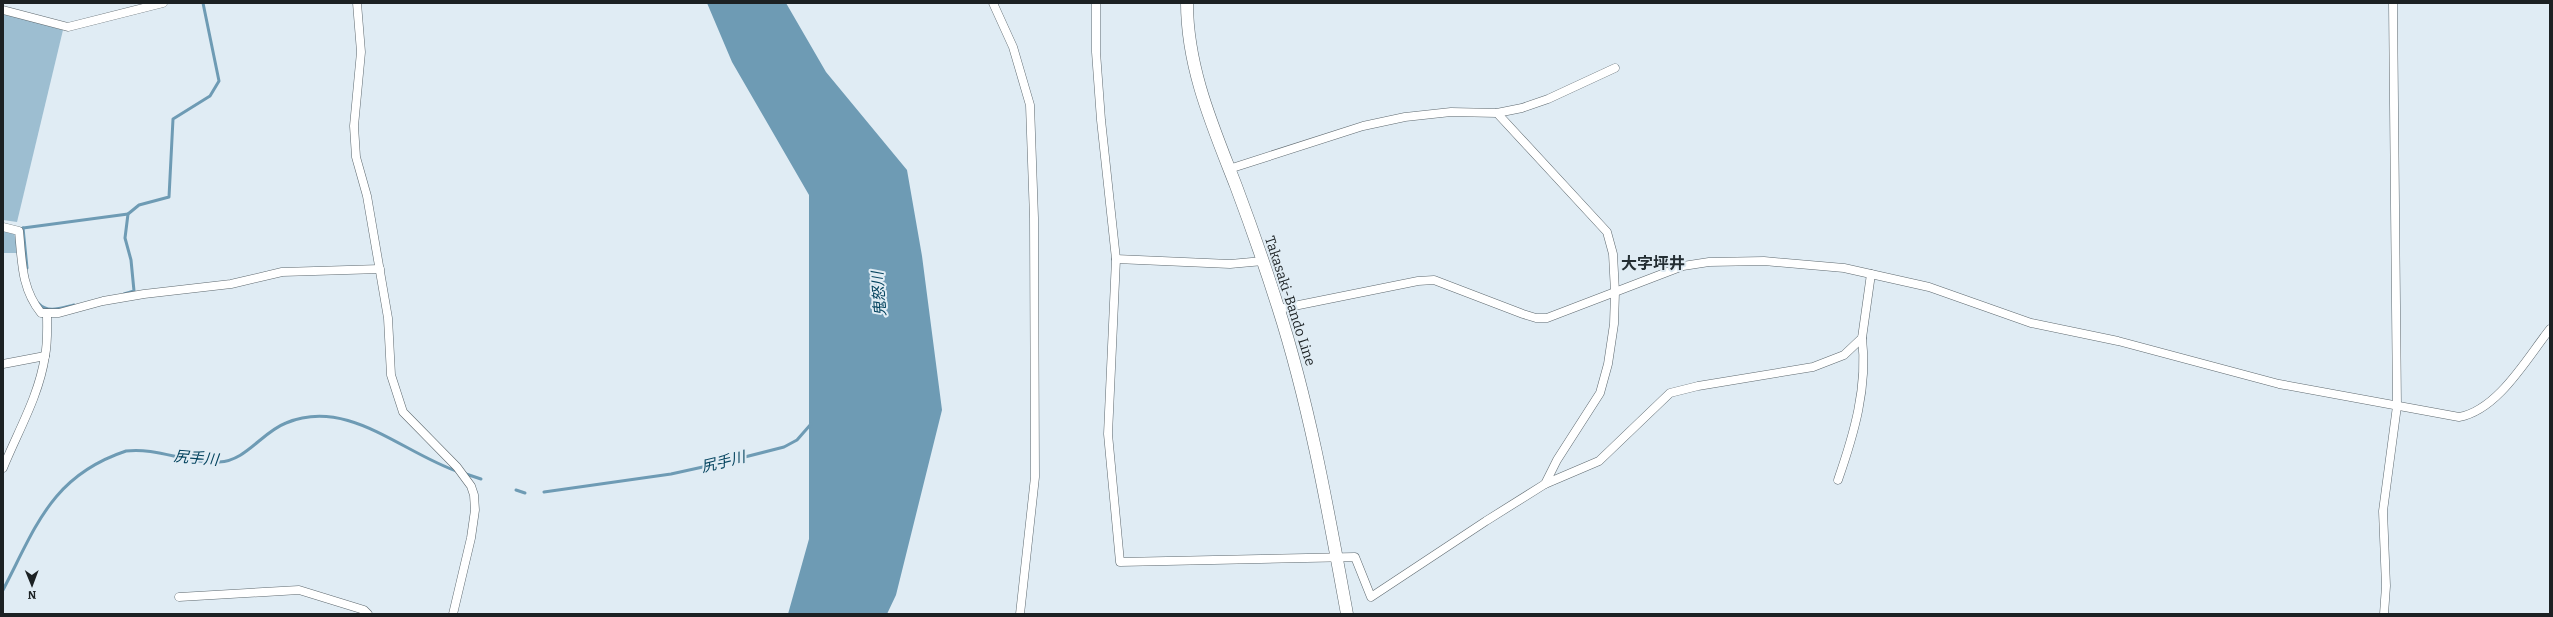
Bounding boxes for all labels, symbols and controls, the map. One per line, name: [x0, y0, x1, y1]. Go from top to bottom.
street label: Takasaki-Bando Line: [1261, 234, 1319, 368]
district label: 大字坪井: [1621, 254, 1685, 273]
water label: 鬼怒川: [868, 269, 890, 317]
water label: 尻手川: [173, 447, 221, 469]
water label: 尻手川: [699, 447, 749, 476]
north arrow: [12, 565, 52, 605]
text: N: [27, 588, 37, 601]

